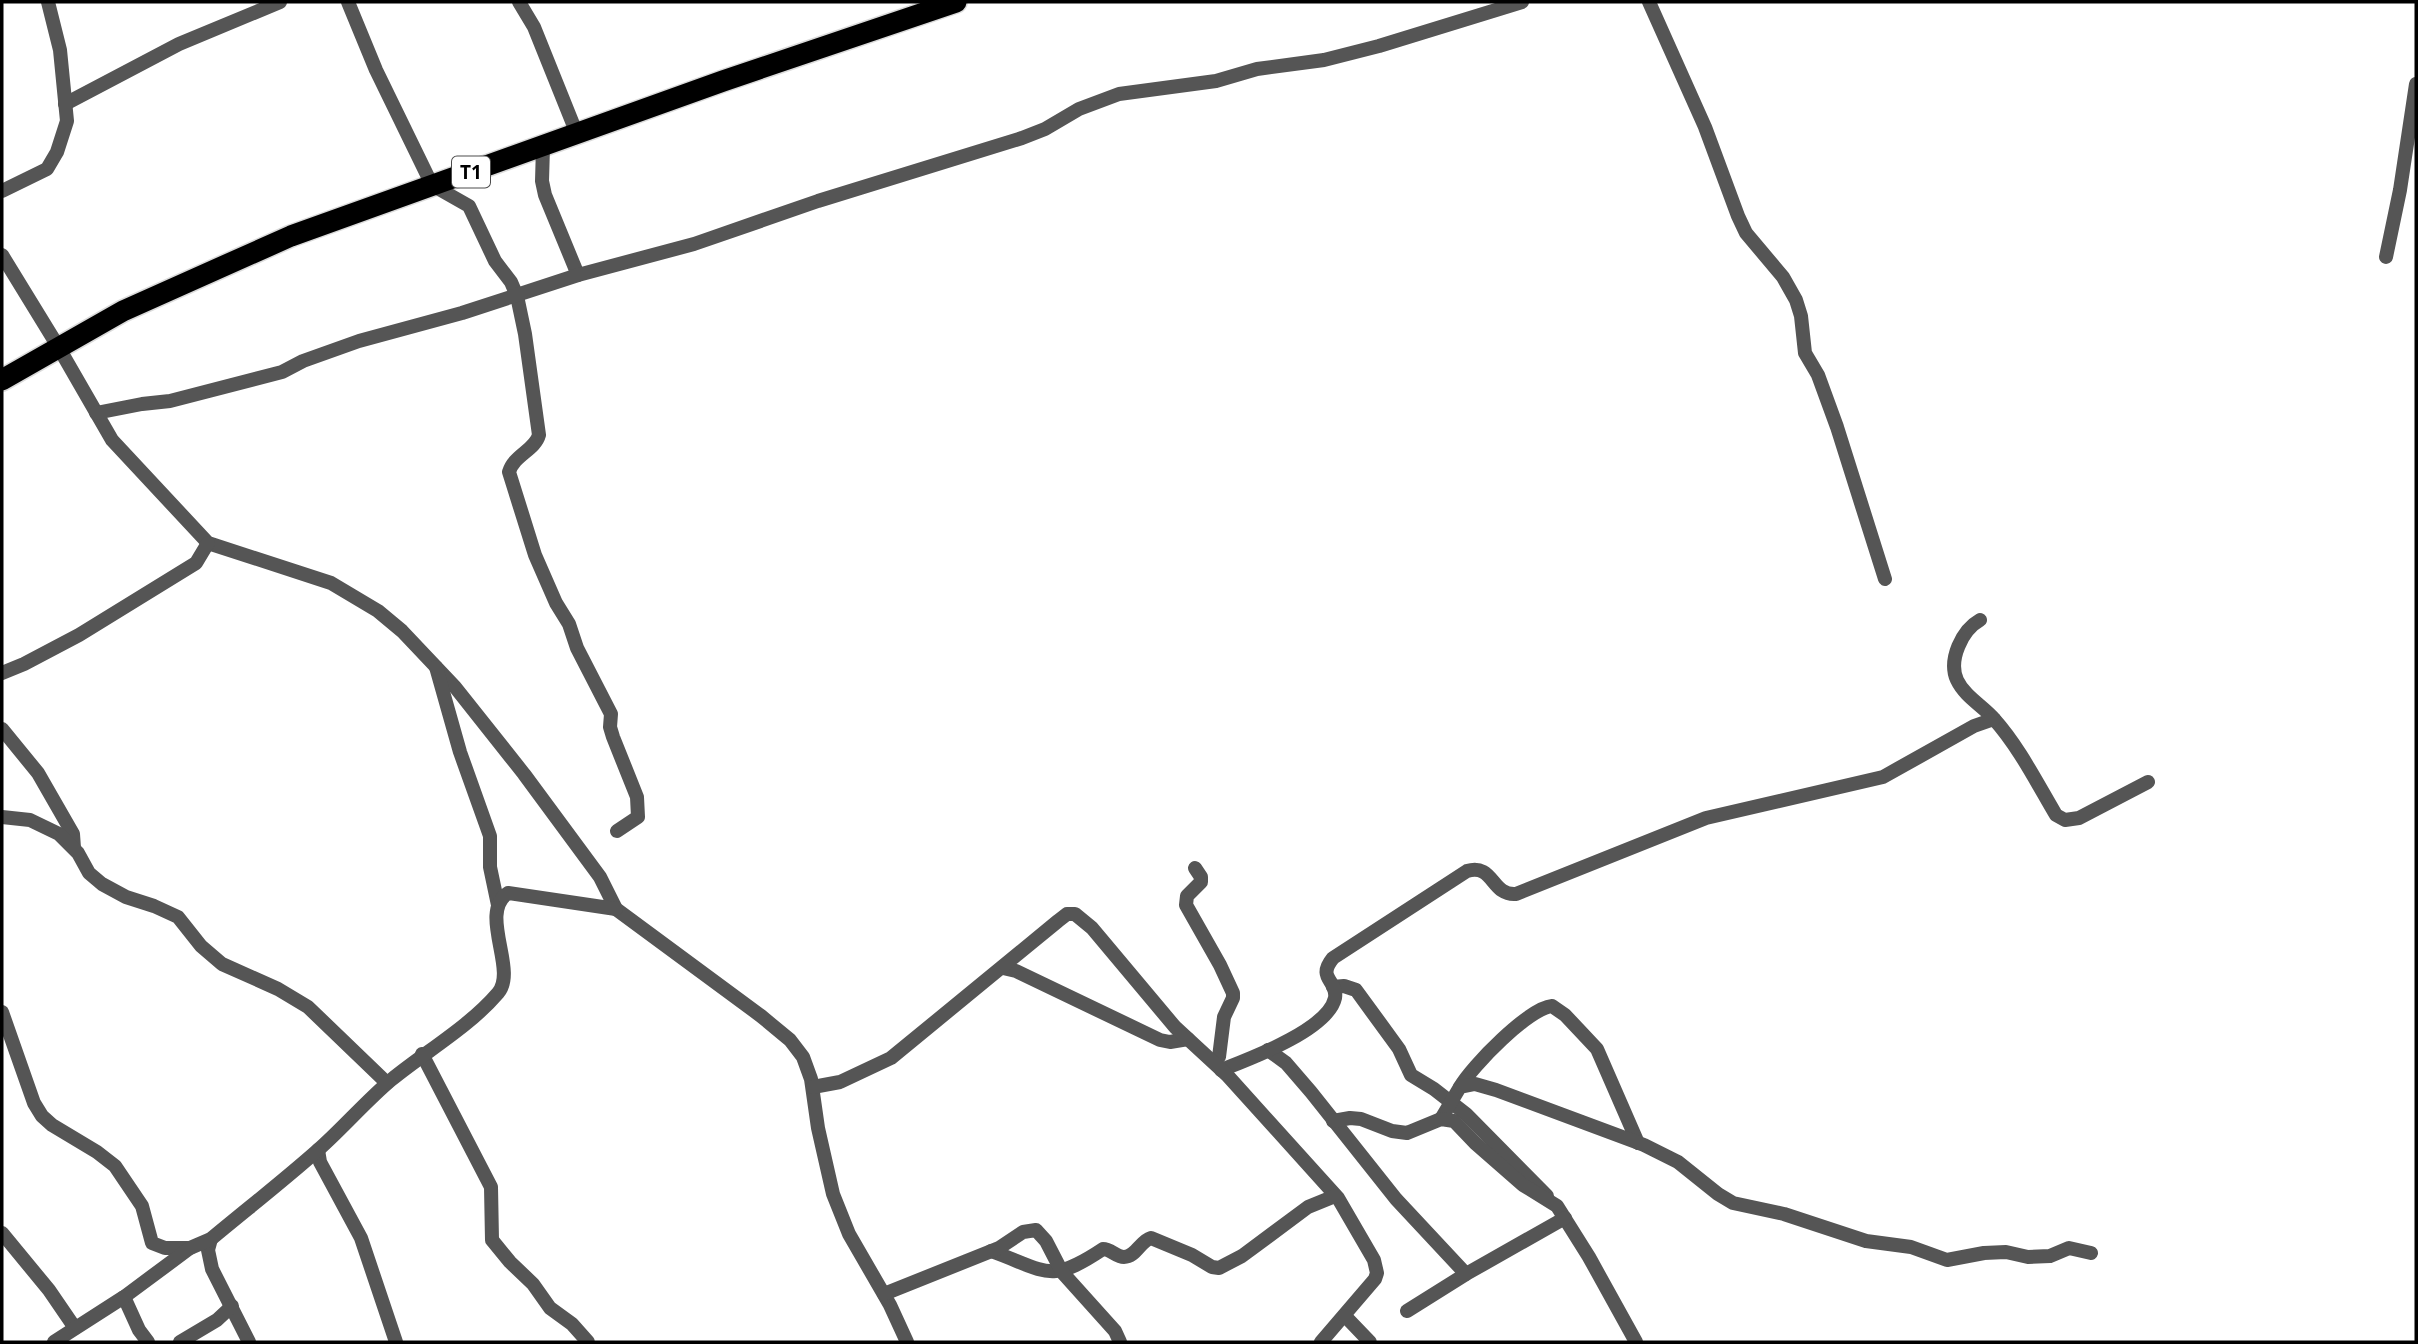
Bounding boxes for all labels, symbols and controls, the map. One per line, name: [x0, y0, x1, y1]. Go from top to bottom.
road number: T1: [452, 156, 490, 188]

